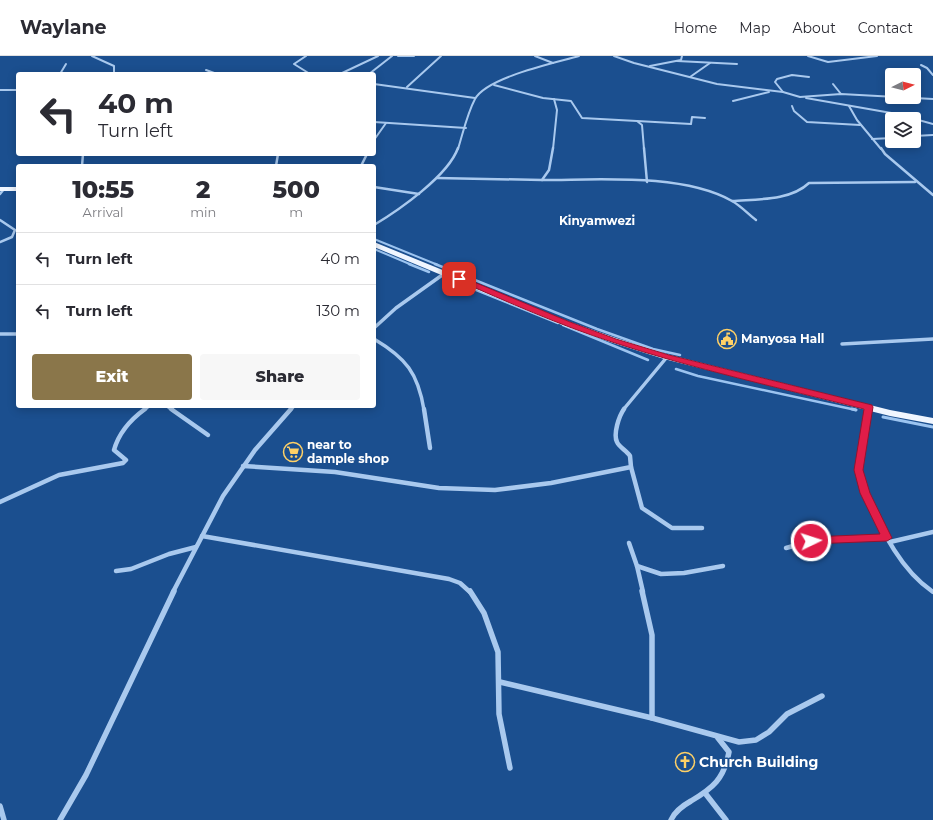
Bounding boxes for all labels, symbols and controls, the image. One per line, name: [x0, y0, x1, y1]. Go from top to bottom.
text: Waylane: [20, 16, 107, 39]
text: Home: [674, 19, 717, 37]
text: Map: [739, 19, 770, 37]
text: About: [792, 19, 836, 37]
text: Contact: [858, 19, 913, 37]
north arrow: [885, 68, 921, 104]
map controls: [885, 68, 921, 148]
text: 40 m: [98, 86, 174, 120]
icon: left: [32, 88, 84, 140]
button: layers: [885, 112, 921, 148]
text: Turn left: [98, 120, 173, 142]
text: 10:55: [72, 175, 134, 204]
text: 2: [196, 175, 210, 204]
text: 500: [272, 175, 320, 204]
text: Arrival: [83, 204, 124, 220]
text: min: [190, 204, 216, 220]
text: m: [289, 204, 303, 220]
district label: Kinyamwezi: [559, 213, 635, 228]
icon: left: [32, 248, 54, 270]
text: Turn left: [66, 249, 133, 268]
text: 40 m: [320, 249, 360, 268]
pin: [442, 262, 476, 296]
icon: arrive: [448, 268, 470, 290]
icon: left: [32, 300, 54, 322]
text: Turn left: [66, 301, 133, 320]
text: 130 m: [316, 301, 360, 320]
public building icon: Manyosa Hall: [716, 328, 738, 350]
place label: Manyosa Hall: [741, 331, 824, 346]
button: Exit: [32, 354, 192, 400]
button: Share: [200, 354, 360, 400]
place label: near to dample shop: [307, 437, 389, 466]
supermarket icon: near to dample shop: [282, 441, 304, 463]
position arrow: [790, 520, 832, 562]
church icon: Church Building: [674, 751, 696, 773]
place label: Church Building: [699, 753, 818, 771]

